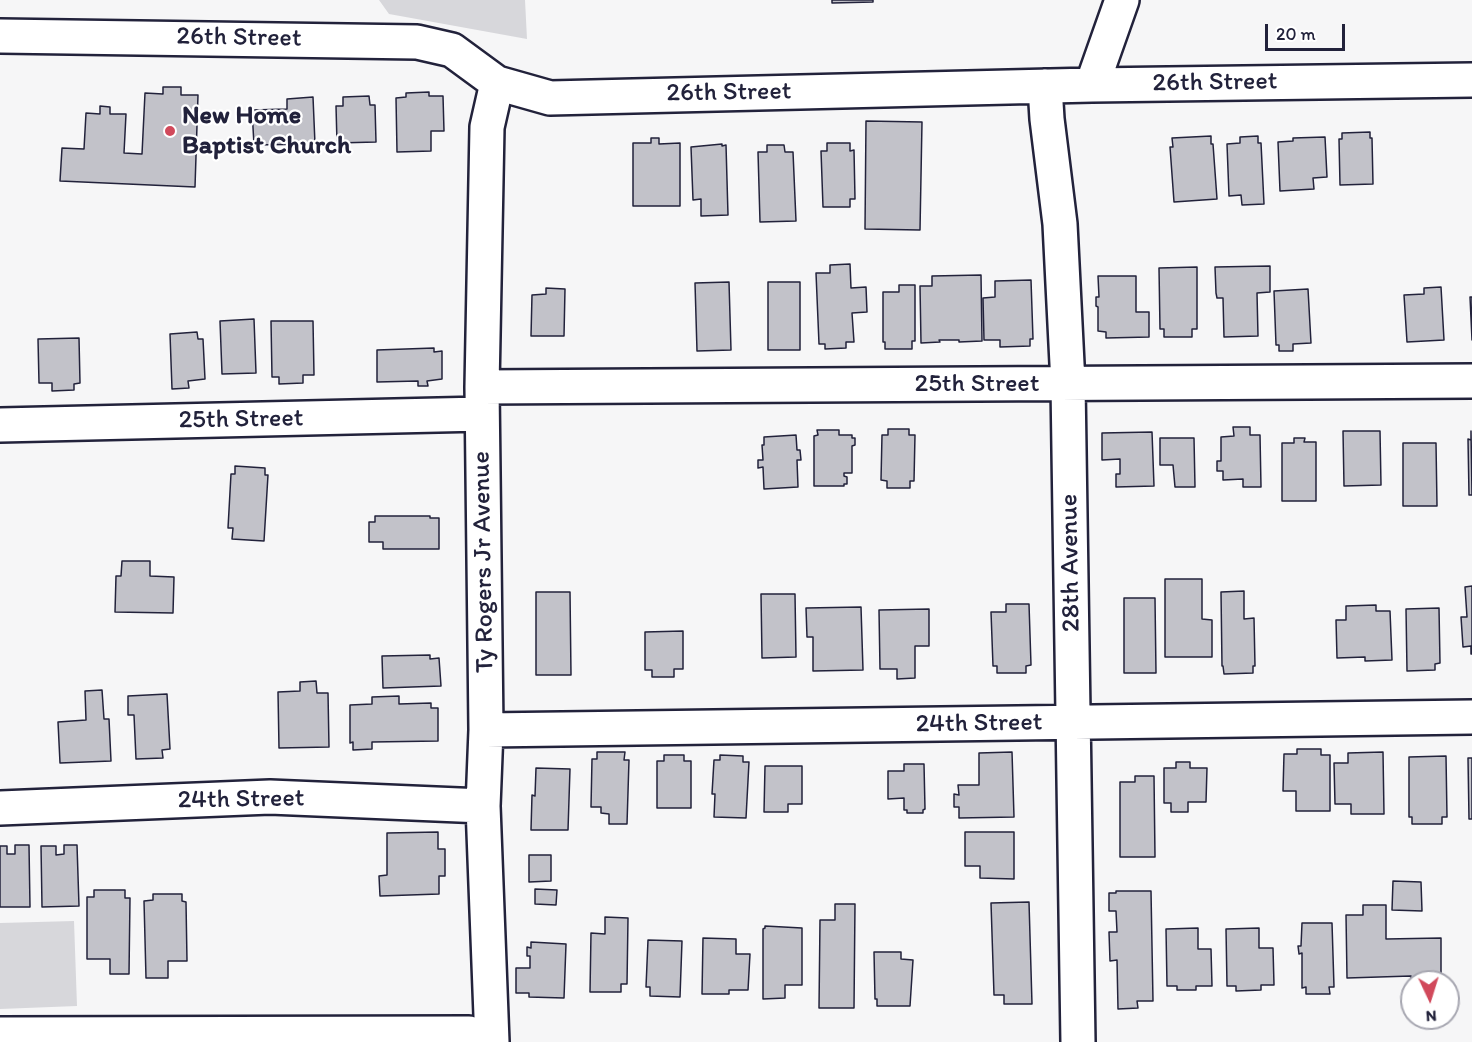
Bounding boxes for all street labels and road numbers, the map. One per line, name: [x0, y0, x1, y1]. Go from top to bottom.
street label: 26th Street: [176, 21, 302, 55]
street label: 26th Street: [1152, 66, 1278, 100]
street label: 26th Street: [666, 76, 792, 110]
street label: 25th Street: [915, 368, 1039, 400]
street label: 25th Street: [178, 403, 304, 437]
street label: Ty Rogers Jr Avenue: [466, 451, 502, 673]
street label: 28th Avenue: [1054, 494, 1088, 632]
street label: 24th Street: [915, 707, 1043, 741]
street label: 24th Street: [177, 783, 305, 817]

